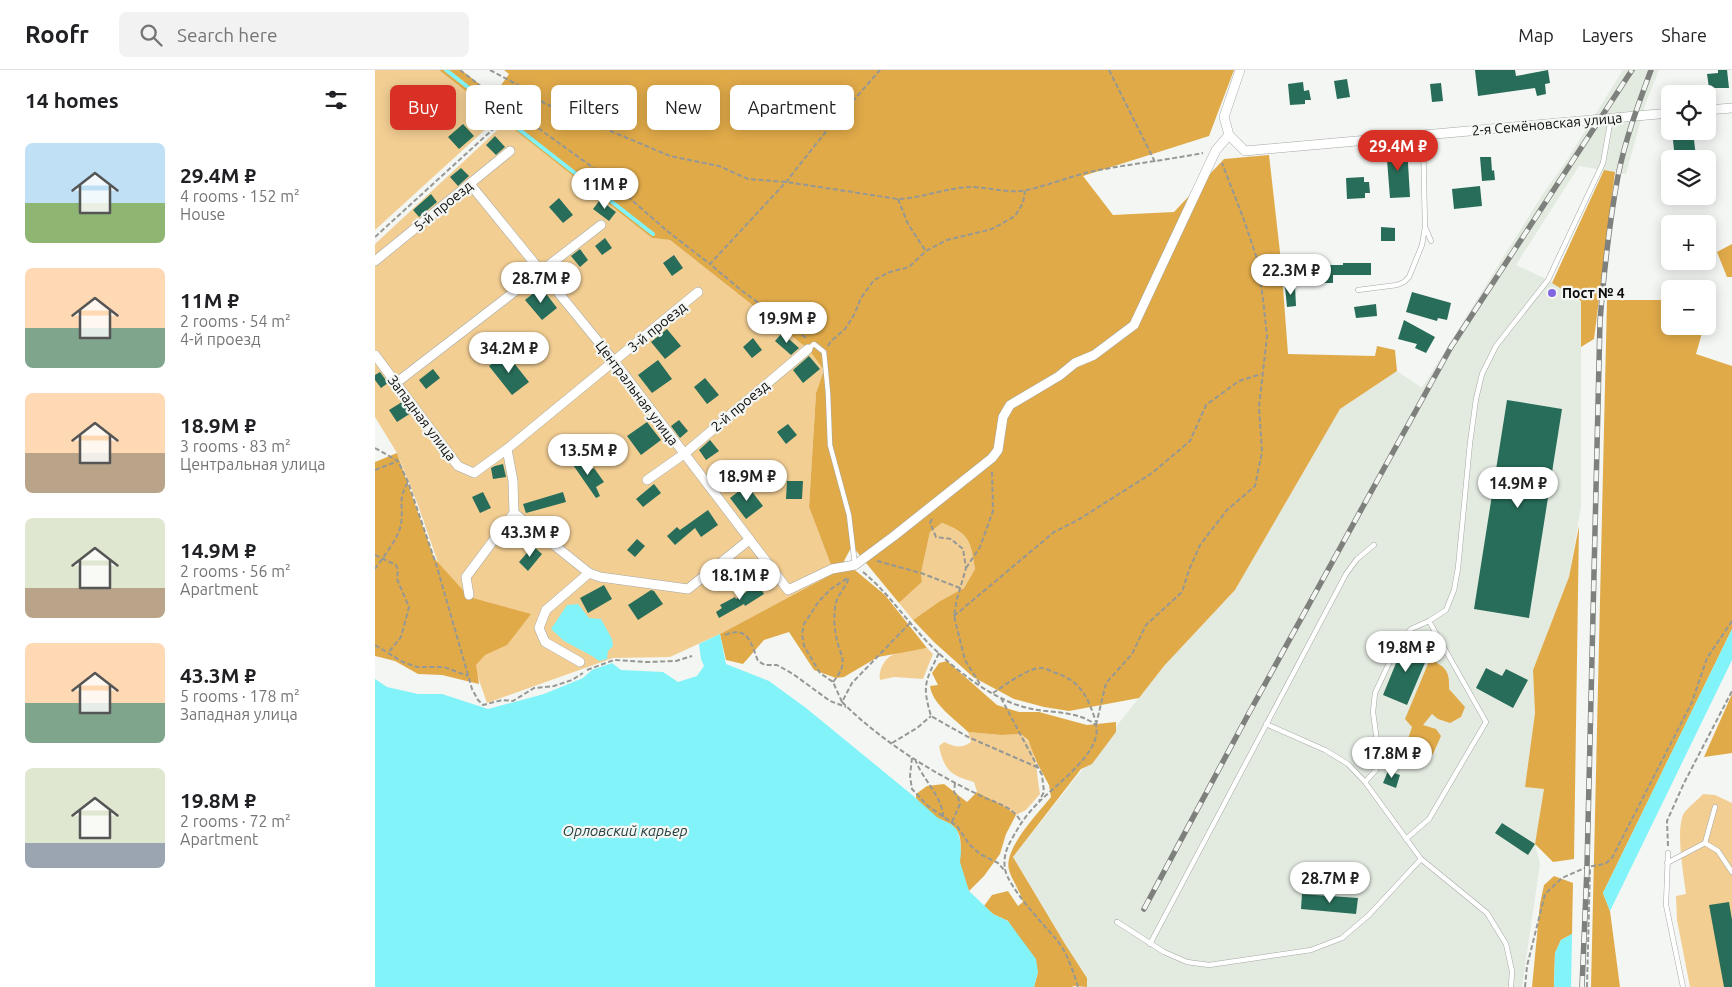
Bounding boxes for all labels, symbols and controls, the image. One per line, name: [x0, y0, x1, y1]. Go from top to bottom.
search box: [119, 12, 469, 57]
text: Roofr: [25, 21, 89, 48]
icon: search: [137, 21, 165, 49]
text: Search here: [177, 24, 277, 46]
text: Map: [1518, 25, 1554, 45]
text: Layers: [1582, 25, 1633, 45]
text: Share: [1661, 25, 1707, 45]
chip: Buy: [390, 85, 456, 130]
chip: Rent: [466, 85, 541, 130]
chip: Filters: [551, 85, 637, 130]
chip: New: [647, 85, 720, 130]
chip: Apartment: [730, 85, 854, 130]
map controls: [1661, 85, 1716, 335]
button: locate: [1661, 85, 1716, 140]
icon: filters: [322, 86, 350, 114]
text: 14 homes: [25, 88, 119, 112]
street label: 2-я Семёновская улица: [1471, 109, 1623, 139]
pin: 29.4M ₽: [1352, 129, 1444, 172]
text: 29.4M ₽: [1369, 137, 1427, 155]
button: layers: [1661, 150, 1716, 205]
icon: home: [65, 163, 125, 223]
text: 29.4M ₽: [180, 163, 256, 187]
pin: 11M ₽: [570, 168, 640, 210]
text: 11M ₽: [582, 175, 628, 193]
street label: 5-й проезд: [411, 178, 475, 234]
text: 4 rooms · 152 m²: [180, 187, 300, 205]
text: House: [180, 205, 225, 223]
button: +: [1661, 215, 1716, 270]
pin: 22.3M ₽: [1245, 254, 1337, 296]
text: 22.3M ₽: [1262, 261, 1320, 279]
pin: 28.7M ₽: [495, 262, 587, 304]
text: 28.7M ₽: [512, 269, 570, 287]
button: −: [1661, 280, 1716, 335]
place label: Пост № 4: [1562, 285, 1625, 301]
marker: Пост № 4: [1546, 287, 1558, 299]
icon: home: [65, 288, 125, 348]
text: 11M ₽: [180, 288, 239, 312]
street label: 3-й проезд: [625, 299, 689, 355]
pin: 19.9M ₽: [741, 302, 833, 344]
text: 19.9M ₽: [758, 309, 816, 327]
text: 2 rooms · 54 m²: [180, 312, 291, 330]
text: 4-й проезд: [180, 330, 261, 348]
pin: 34.2M ₽: [463, 332, 555, 374]
street label: Центральная улица: [592, 337, 682, 449]
text: 34.2M ₽: [480, 339, 538, 357]
street label: Западная улица: [385, 372, 459, 464]
street label: 2-й проезд: [708, 377, 772, 435]
icon: home: [65, 413, 125, 473]
text: 18.9M ₽: [180, 413, 256, 437]
pin: 13.5M ₽: [542, 434, 634, 476]
text: 3 rooms · 83 m²: [180, 437, 291, 455]
text: 13.5M ₽: [559, 441, 617, 459]
text: Центральная улица: [180, 455, 325, 473]
pin: 18.9M ₽: [701, 460, 793, 502]
pin: 14.9M ₽: [1472, 466, 1564, 509]
text: 18.9M ₽: [718, 467, 776, 485]
text: 14.9M ₽: [1489, 474, 1547, 492]
pin: 43.3M ₽: [484, 516, 576, 558]
text: 43.3M ₽: [501, 523, 559, 541]
icon: home: [65, 538, 125, 598]
text: 14.9M ₽: [180, 538, 256, 562]
pin: 18.1M ₽: [694, 558, 786, 601]
text: 2 rooms · 56 m²: [180, 562, 291, 580]
text: 18.1M ₽: [711, 566, 769, 584]
text: Apartment: [180, 580, 258, 598]
pin: 19.8M ₽: [1360, 630, 1452, 673]
text: 19.8M ₽: [1377, 638, 1435, 656]
icon: home: [65, 663, 125, 723]
text: 43.3M ₽: [180, 663, 256, 687]
text: 5 rooms · 178 m²: [180, 687, 300, 705]
text: Западная улица: [180, 705, 298, 723]
pin: 17.8M ₽: [1346, 736, 1438, 779]
text: 17.8M ₽: [1363, 744, 1421, 762]
icon: home: [65, 788, 125, 848]
text: 19.8M ₽: [180, 788, 256, 812]
text: 2 rooms · 72 m²: [180, 812, 291, 830]
water label: Орловский карьер: [563, 822, 687, 839]
text: Apartment: [180, 830, 258, 848]
pin: 28.7M ₽: [1284, 862, 1376, 904]
text: 28.7M ₽: [1301, 869, 1359, 887]

